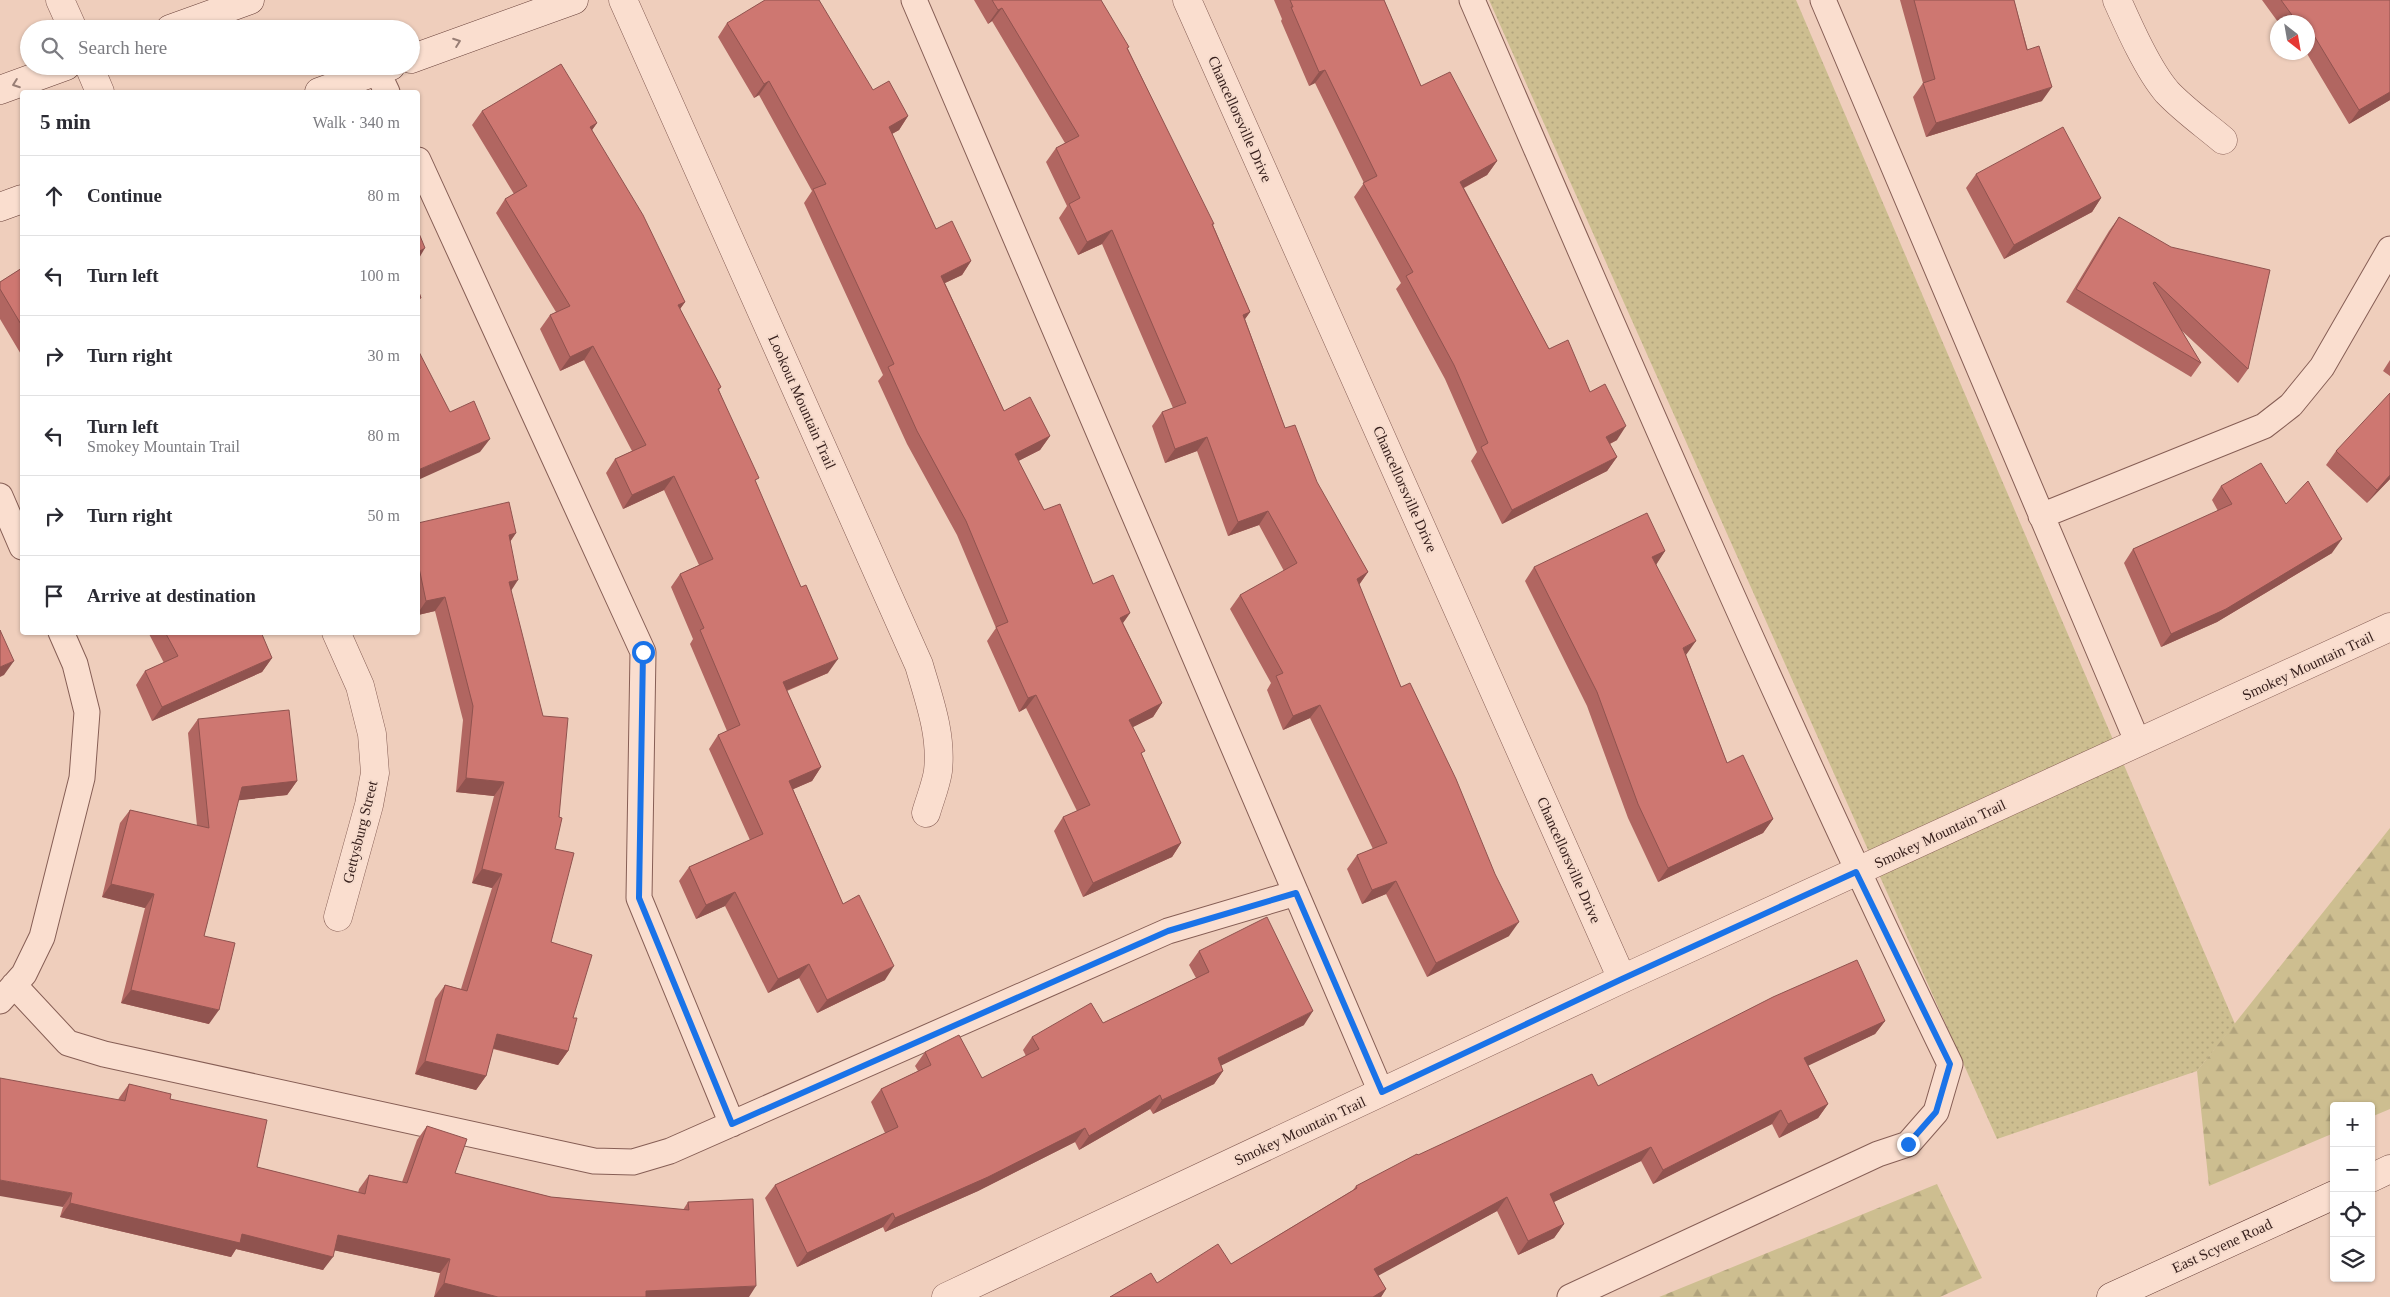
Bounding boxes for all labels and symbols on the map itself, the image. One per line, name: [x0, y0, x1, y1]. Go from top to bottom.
north arrow: [2270, 15, 2315, 60]
one-way arrow: [452, 38, 461, 48]
street label: Chancellorsville Drive: [1205, 54, 1275, 185]
one-way arrow: [13, 78, 21, 88]
street label: Lookout Mountain Trail: [765, 333, 839, 471]
street label: Chancellorsville Drive: [1370, 424, 1440, 555]
street label: Smokey Mountain Trail: [2240, 628, 2376, 704]
route start: [632, 641, 655, 664]
street label: Gettysburg Street: [340, 778, 381, 885]
street label: Chancellorsville Drive: [1534, 795, 1604, 926]
street label: Smokey Mountain Trail: [1872, 796, 2008, 872]
street label: Smokey Mountain Trail: [1232, 1093, 1368, 1169]
route end: [1897, 1133, 1920, 1156]
street label: East Scyene Road: [2170, 1216, 2275, 1276]

